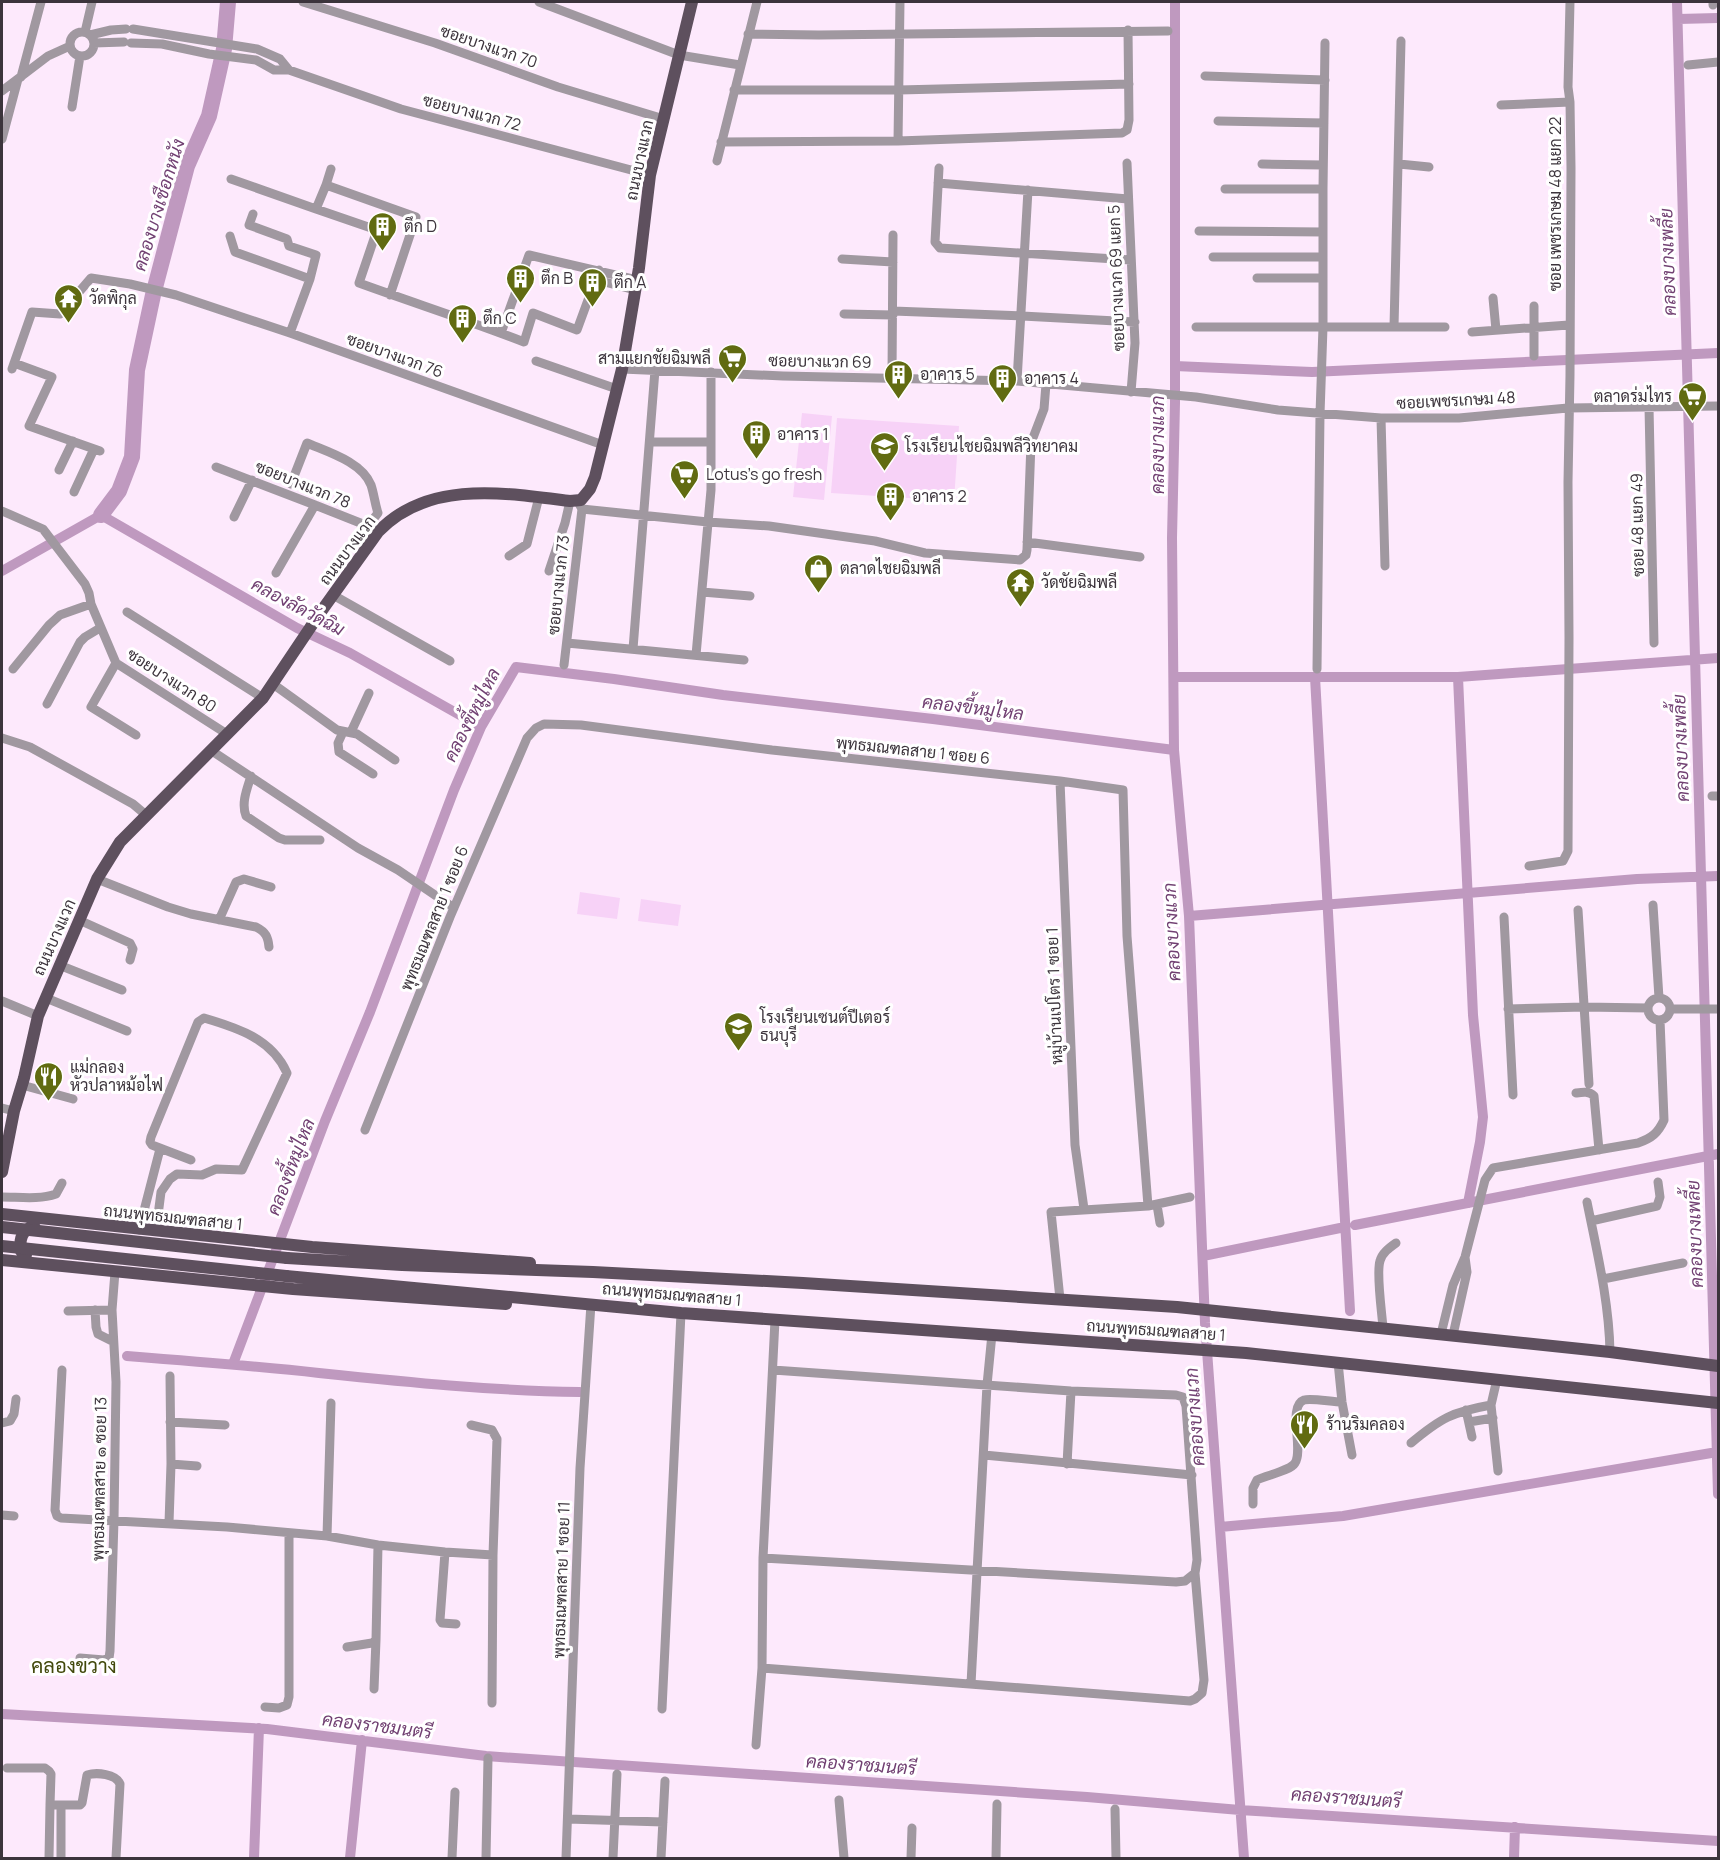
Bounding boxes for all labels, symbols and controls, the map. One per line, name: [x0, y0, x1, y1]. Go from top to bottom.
street label: ซอยบางแวก 70: [437, 19, 541, 73]
street label: ซอยบางแวก 72: [420, 88, 524, 136]
street label: ซอย เพชรเกษม 48 แยก 22: [1544, 117, 1566, 291]
street label: ถนนบางแวก: [620, 118, 658, 202]
water label: คลองบางเชือกหนัง: [127, 136, 190, 274]
street label: ซอยบางแวก 69 แยก 5: [1102, 204, 1130, 352]
water label: คลองบางเพลี้ย: [1650, 208, 1681, 316]
building icon: ตึก D: [367, 210, 399, 252]
place label: ตึก D: [404, 215, 437, 237]
building icon: ตึก B: [504, 262, 536, 304]
building icon: ตึก A: [577, 266, 609, 308]
place label: ตึก B: [541, 267, 573, 289]
place label: ตึก A: [614, 271, 646, 293]
temple icon: วัดพิกุล: [52, 282, 84, 324]
place label: วัดพิกุล: [89, 287, 137, 310]
building icon: ตึก C: [446, 302, 478, 344]
place label: ตึก C: [483, 307, 517, 329]
street label: ซอยบางแวก 76: [344, 327, 446, 383]
supermarket icon: สามแยกชัยฉิมพลี: [716, 342, 748, 384]
place label: สามแยกชัยฉิมพลี: [598, 347, 711, 369]
street label: ซอยบางแวก 69: [768, 349, 872, 373]
building icon: อาคาร 5: [883, 358, 915, 400]
building icon: อาคาร 4: [987, 362, 1019, 404]
place label: อาคาร 5: [920, 363, 975, 385]
place label: อาคาร 4: [1024, 367, 1079, 389]
supermarket icon: ตลาดร่มไทร: [1677, 380, 1709, 422]
place label: ตลาดร่มไทร: [1594, 385, 1672, 407]
street label: ซอยเพชรเกษม 48: [1396, 386, 1516, 414]
water label: คลองบางแวก: [1145, 396, 1169, 494]
building icon: อาคาร 1: [740, 418, 772, 460]
place label: อาคาร 1: [777, 423, 829, 445]
school or university icon: โรงเรียนไชยฉิมพลีวิทยาคม: [868, 430, 900, 472]
place label: โรงเรียนไชยฉิมพลีวิทยาคม: [904, 435, 1078, 457]
street label: ซอยบางแวก 78: [252, 455, 354, 513]
supermarket icon: Lotus's go fresh: [669, 458, 701, 500]
place label: Lotus's go fresh: [706, 463, 822, 485]
street label: ซอย 48 แยก 49: [1625, 473, 1649, 577]
building icon: อาคาร 2: [875, 480, 907, 522]
place label: อาคาร 2: [912, 485, 967, 507]
street label: ถนนบางแวก: [314, 511, 380, 589]
street label: ซอยบางแวก 73: [542, 534, 574, 636]
shop icon: ตลาดไชยฉิมพลี: [803, 552, 835, 594]
place label: ตลาดไชยฉิมพลี: [840, 557, 941, 579]
temple icon: วัดชัยฉิมพลี: [1004, 566, 1036, 608]
place label: วัดชัยฉิมพลี: [1041, 571, 1117, 593]
water label: คลองลัดวัดฉิม: [248, 572, 349, 641]
street label: ซอยบางแวก 80: [123, 643, 221, 717]
water label: คลองขี้หมูไหล: [435, 662, 507, 766]
water label: คลองขี้หมูไหล: [921, 686, 1026, 727]
water label: คลองบางเพลี้ย: [1663, 694, 1694, 802]
street label: พุทธมณฑลสาย 1 ซอย 6: [835, 731, 991, 770]
street label: พุทธมณฑลสาย 1 ซอย 6: [395, 842, 474, 994]
water label: คลองบางแวก: [1156, 882, 1186, 982]
street label: ถนนบางแวก: [27, 895, 81, 979]
street label: หมู่บ้านเปโตร 1 ซอย 1: [1041, 927, 1068, 1065]
place label: โรงเรียนเซนต์ปีเตอร์ ธนบุรี: [759, 1005, 890, 1047]
school or university icon: โรงเรียนเซนต์ปีเตอร์ ธนบุรี: [723, 1010, 755, 1052]
place label: แม่กลอง หัวปลาหม้อไฟ: [70, 1056, 163, 1096]
restaurant icon: แม่กลอง หัวปลาหม้อไฟ: [33, 1060, 65, 1102]
water label: คลองขี้หมูไหล: [258, 1114, 321, 1219]
water label: คลองบางเพลี้ย: [1677, 1180, 1708, 1288]
street label: ถนนพุทธมณฑลสาย 1: [102, 1199, 244, 1236]
street label: ถนนพุทธมณฑลสาย 1: [601, 1277, 743, 1312]
street label: ถนนพุทธมณฑลสาย 1: [1085, 1314, 1226, 1347]
water label: คลองบางแวก: [1179, 1367, 1209, 1467]
street label: พุทธมณฑลสาย ๑ ซอย 13: [87, 1397, 112, 1561]
restaurant icon: ร้านริมคลอง: [1289, 1408, 1321, 1450]
place label: ร้านริมคลอง: [1326, 1413, 1405, 1435]
street label: พุทธมณฑลสาย 1 ซอย 11: [547, 1501, 576, 1659]
district label: คลองขวาง: [31, 1652, 117, 1679]
water label: คลองราชมนตรี: [321, 1706, 435, 1744]
water label: คลองราชมนตรี: [805, 1748, 918, 1780]
water label: คลองราชมนตรี: [1290, 1781, 1403, 1813]

